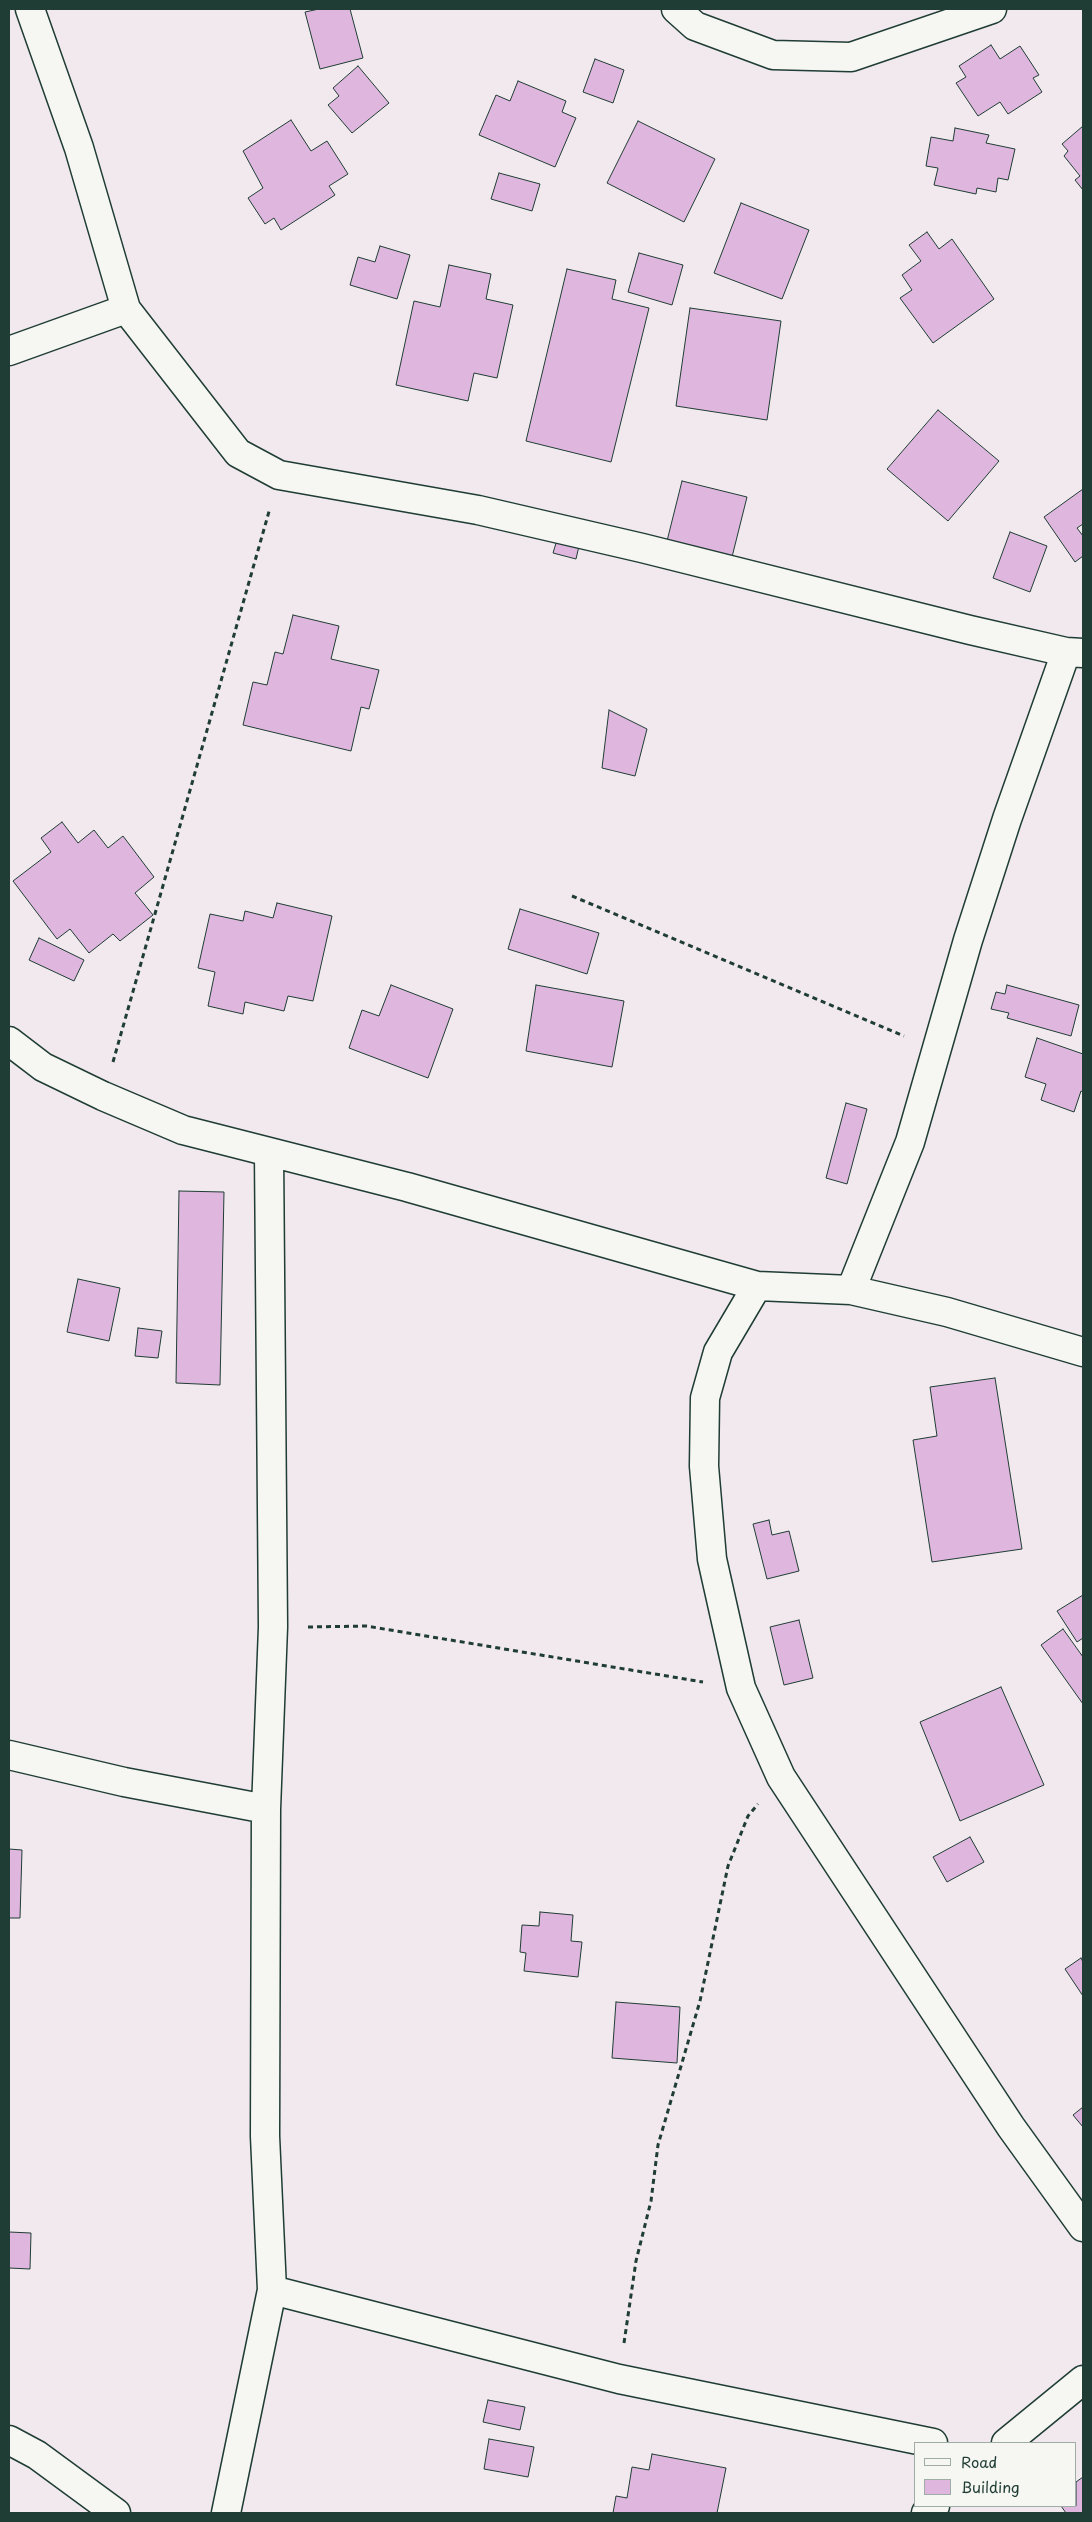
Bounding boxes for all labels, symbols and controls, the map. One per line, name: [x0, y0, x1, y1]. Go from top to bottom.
legend: [914, 2442, 1077, 2507]
text: Road: [961, 2450, 997, 2473]
text: Building: [961, 2475, 1020, 2498]

